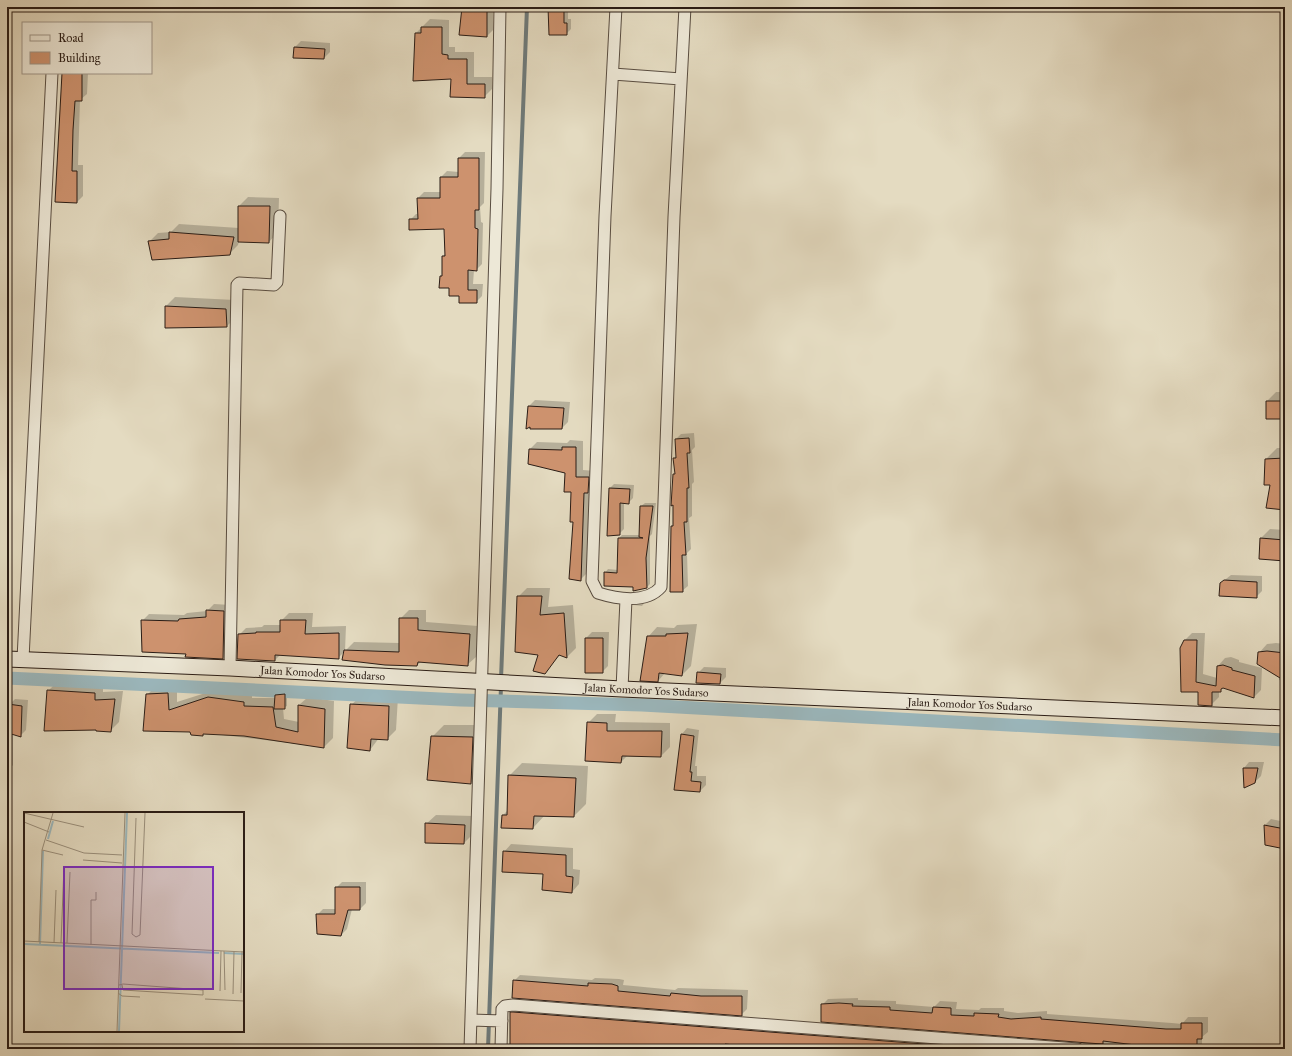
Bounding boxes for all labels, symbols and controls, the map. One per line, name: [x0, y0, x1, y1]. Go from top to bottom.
legend: [22, 22, 152, 74]
text: Road: [58, 31, 84, 45]
text: Building: [58, 51, 101, 66]
street label: Jalan Komodor Yos Sudarso: [259, 663, 386, 683]
street label: Jalan Komodor Yos Sudarso: [582, 680, 709, 699]
street label: Jalan Komodor Yos Sudarso: [906, 695, 1033, 713]
inset map: [24, 812, 244, 1032]

